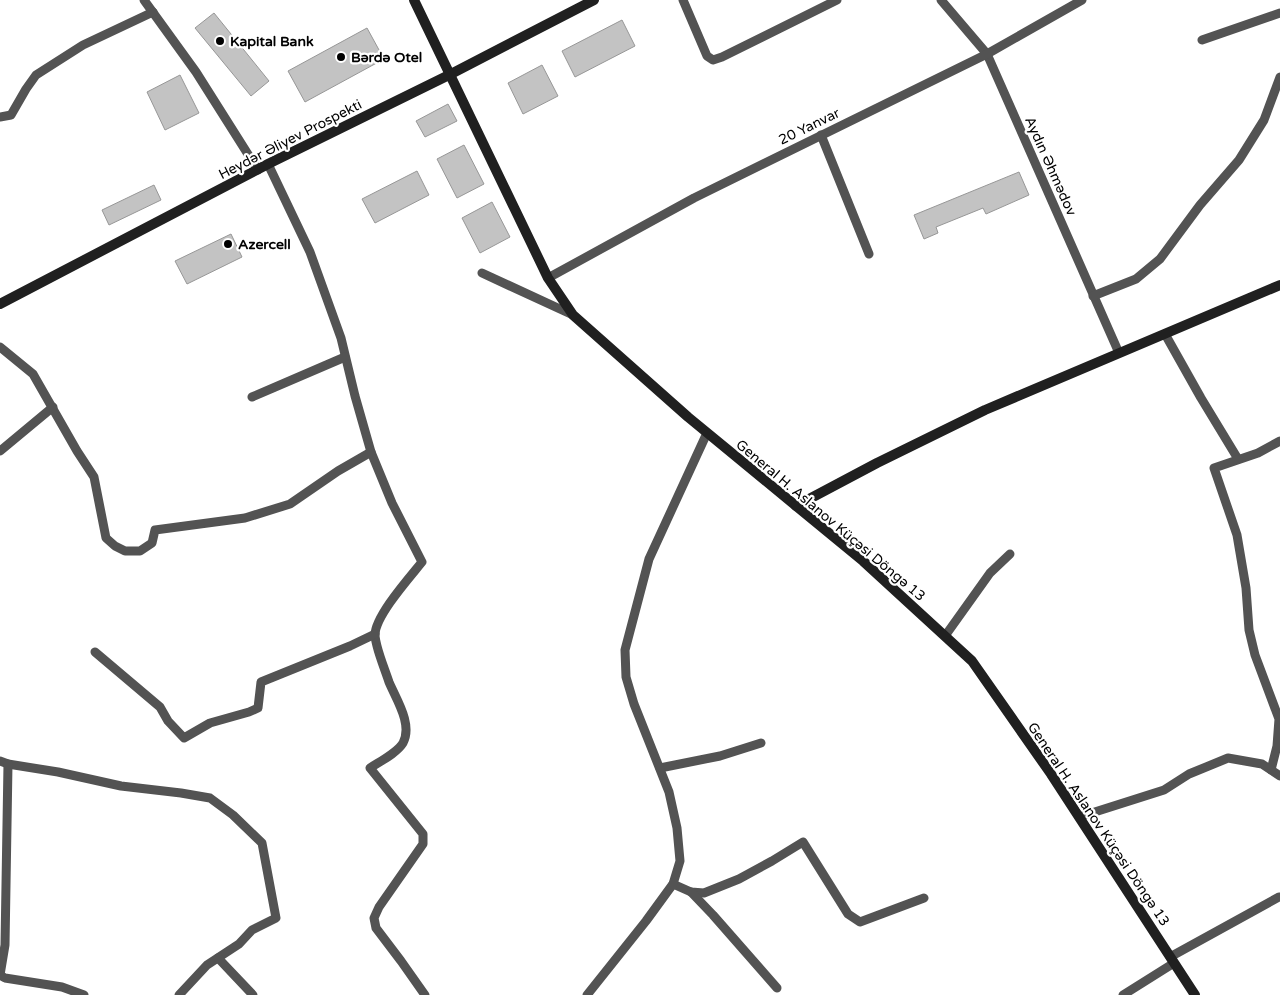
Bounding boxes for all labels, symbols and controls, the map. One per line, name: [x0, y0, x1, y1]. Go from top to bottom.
place label: Kapital Bank: [230, 33, 314, 50]
marker: Kapital Bank: [214, 35, 226, 47]
place label: Bərdə Otel: [351, 49, 422, 66]
marker: Bərdə Otel: [335, 51, 347, 63]
street label: Heydər Əliyev Prospekti: [216, 96, 365, 183]
street label: 20 Yanvar: [776, 104, 843, 149]
street label: Aydın Əhmədov: [1021, 114, 1080, 219]
place label: Azercell: [238, 236, 291, 253]
marker: Azercell: [222, 238, 234, 250]
street label: General H. Aslanov Küçəsi Döngə 13: [733, 436, 929, 605]
street label: General H. Aslanov Küçəsi Döngə 13: [1024, 719, 1173, 929]

